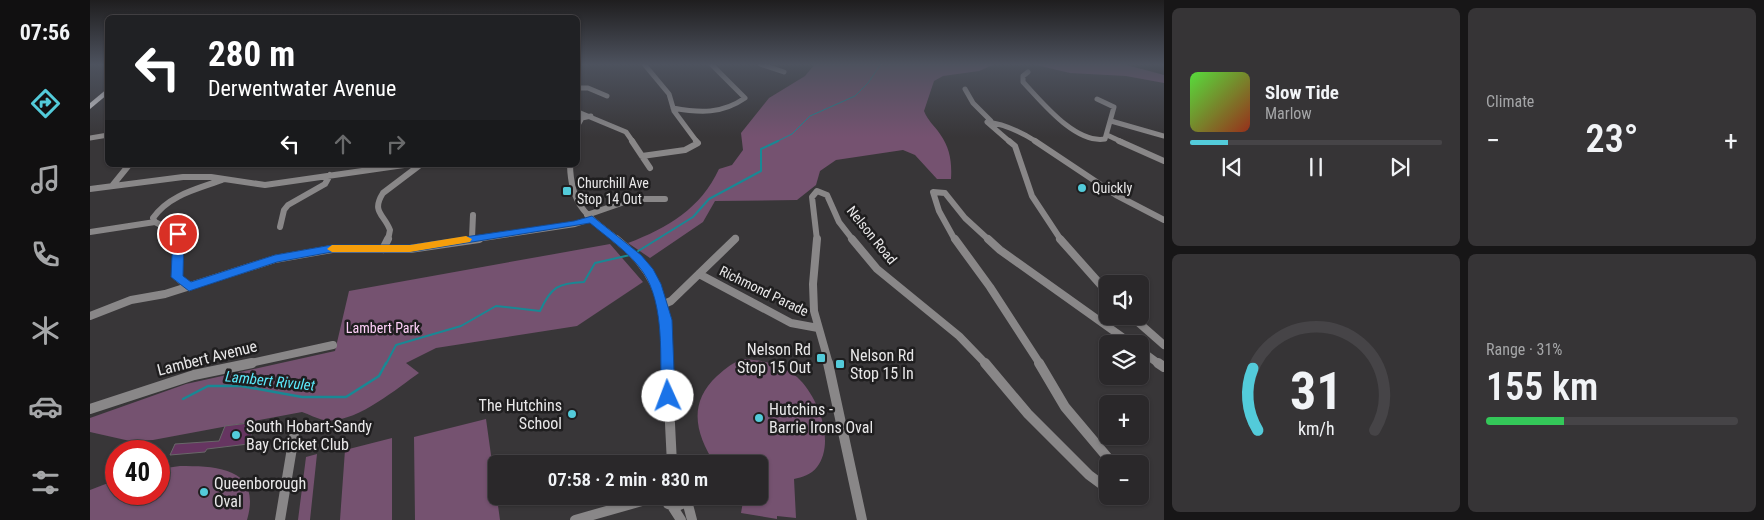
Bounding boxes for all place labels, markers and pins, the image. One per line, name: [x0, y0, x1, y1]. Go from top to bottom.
place label: Churchill Ave Stop 14 Out: [577, 175, 649, 207]
place label: Quickly: [1092, 180, 1132, 196]
marker: Quickly: [1076, 182, 1088, 194]
marker: Churchill Ave Stop 14 Out: [561, 185, 573, 197]
pin: [157, 213, 199, 255]
place label: Nelson Rd Stop 15 Out: [737, 340, 811, 377]
place label: Nelson Rd Stop 15 In: [850, 346, 914, 383]
marker: Nelson Rd Stop 15 Out: [815, 352, 827, 364]
marker: Nelson Rd Stop 15 In: [834, 358, 846, 370]
place label: The Hutchins School: [479, 396, 562, 433]
place label: Hutchins - Barrie Irons Oval: [769, 400, 873, 437]
marker: The Hutchins School: [566, 408, 578, 420]
marker: Hutchins - Barrie Irons Oval: [753, 412, 765, 424]
place label: South Hobart-Sandy Bay Cricket Club: [246, 417, 372, 454]
marker: South Hobart-Sandy Bay Cricket Club: [230, 429, 242, 441]
place label: Queenborough Oval: [214, 474, 306, 511]
marker: Queenborough Oval: [198, 486, 210, 498]

